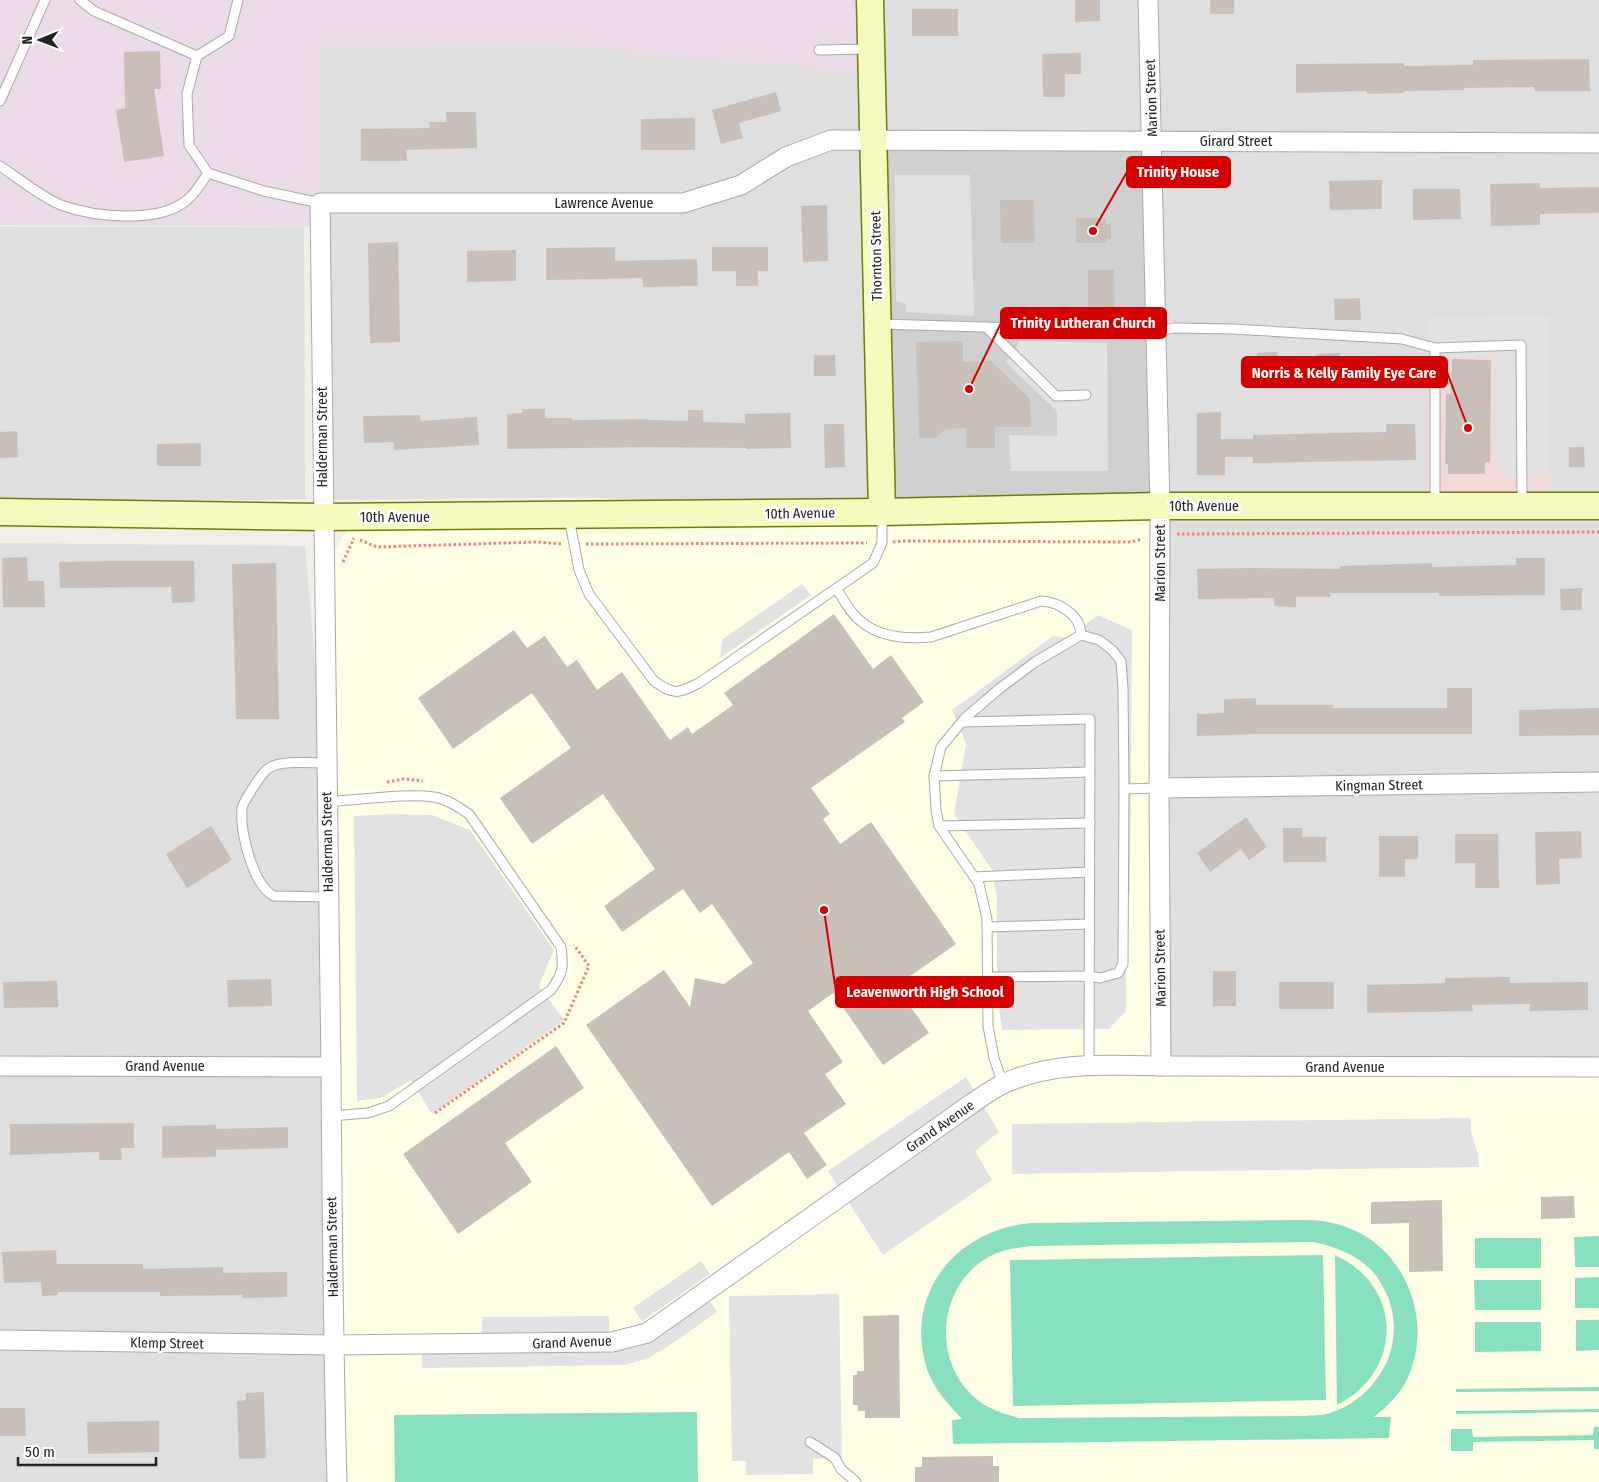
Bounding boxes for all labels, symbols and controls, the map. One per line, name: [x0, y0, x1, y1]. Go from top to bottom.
north arrow: [15, 15, 65, 65]
text: N: [19, 36, 36, 45]
street label: Marion Street: [1142, 58, 1161, 137]
street label: Girard Street: [1200, 133, 1273, 150]
callout: Trinity House: [1127, 157, 1230, 187]
text: Trinity House: [1137, 163, 1220, 181]
street label: Lawrence Avenue: [555, 195, 654, 212]
street label: Thornton Street: [867, 210, 886, 301]
callout: Trinity Lutheran Church: [1001, 308, 1166, 338]
text: Trinity Lutheran Church: [1010, 314, 1156, 332]
callout: Norris & Kelly Family Eye Care: [1242, 357, 1447, 387]
text: Norris & Kelly Family Eye Care: [1252, 364, 1437, 382]
street label: Halderman Street: [314, 386, 331, 487]
street label: 10th Avenue: [1169, 498, 1239, 515]
street label: 10th Avenue: [765, 504, 835, 523]
street label: 10th Avenue: [360, 509, 430, 526]
street label: Marion Street: [1152, 524, 1169, 602]
street label: Kingman Street: [1335, 776, 1423, 795]
street label: Halderman Street: [318, 791, 337, 893]
street label: Marion Street: [1151, 929, 1170, 1007]
callout: Leavenworth High School: [836, 977, 1013, 1007]
text: Leavenworth High School: [846, 983, 1005, 1001]
street label: Grand Avenue: [125, 1058, 205, 1075]
street label: Grand Avenue: [1305, 1059, 1385, 1076]
street label: Grand Avenue: [903, 1097, 978, 1156]
street label: Halderman Street: [323, 1196, 342, 1298]
street label: Grand Avenue: [532, 1333, 612, 1352]
street label: Klemp Street: [130, 1334, 204, 1353]
scale bar: [18, 1434, 155, 1466]
text: 50 m: [25, 1443, 55, 1461]

